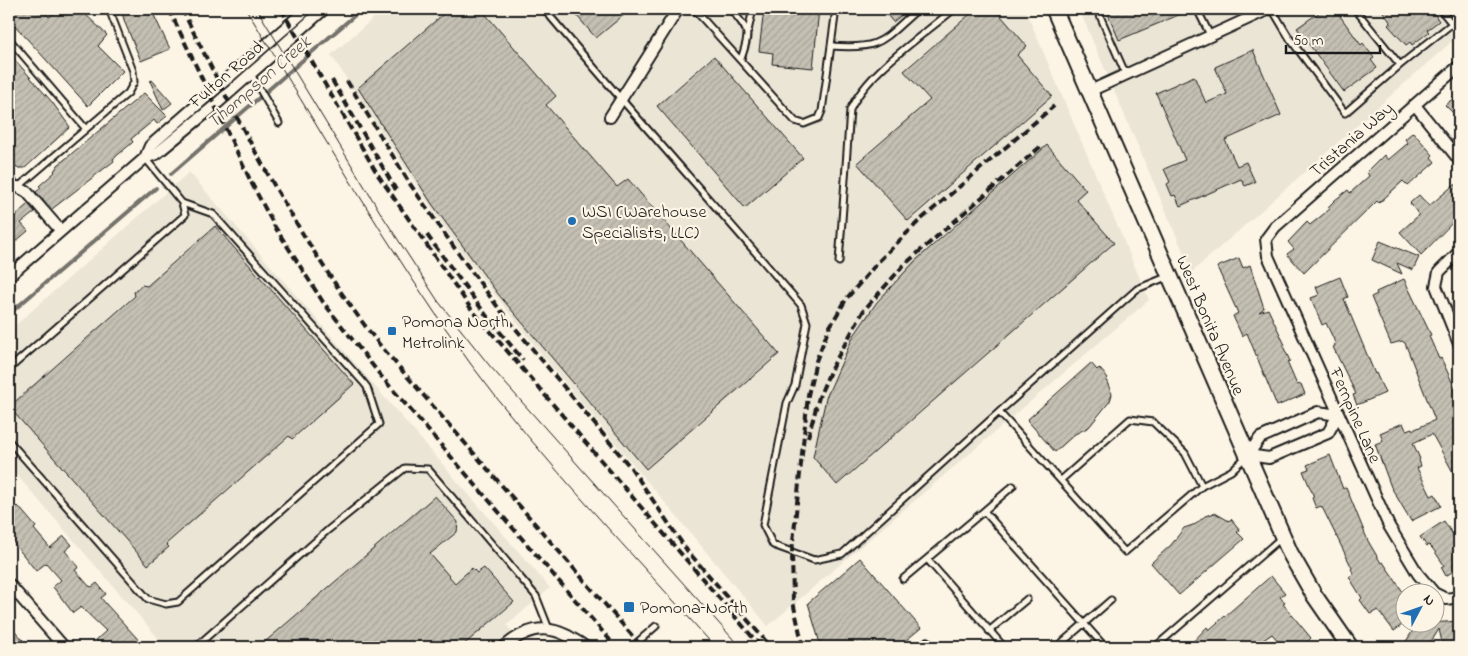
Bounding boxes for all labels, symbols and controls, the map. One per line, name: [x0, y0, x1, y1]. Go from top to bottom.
scale bar: [1286, 22, 1379, 54]
water label: Thompson Creek: [202, 30, 318, 136]
text: 50 m: [1293, 30, 1324, 52]
street label: Fulton Road: [183, 36, 270, 116]
street label: Tristania Way: [1305, 97, 1400, 184]
place label: WSI (Warehouse Specialists, LLC): [582, 200, 707, 247]
marker: WSI (Warehouse Specialists, LLC): [566, 215, 578, 227]
street label: West Bonita Avenue: [1168, 252, 1251, 400]
place label: Pomona North Metrolink: [402, 310, 509, 357]
marker: Pomona North Metrolink: [386, 325, 398, 337]
street label: Fernpine Lane: [1321, 363, 1387, 469]
north arrow: [1396, 584, 1446, 634]
text: N: [1418, 590, 1440, 611]
place label: Pomona–North: [640, 596, 748, 622]
marker: Pomona–North: [622, 600, 636, 614]

